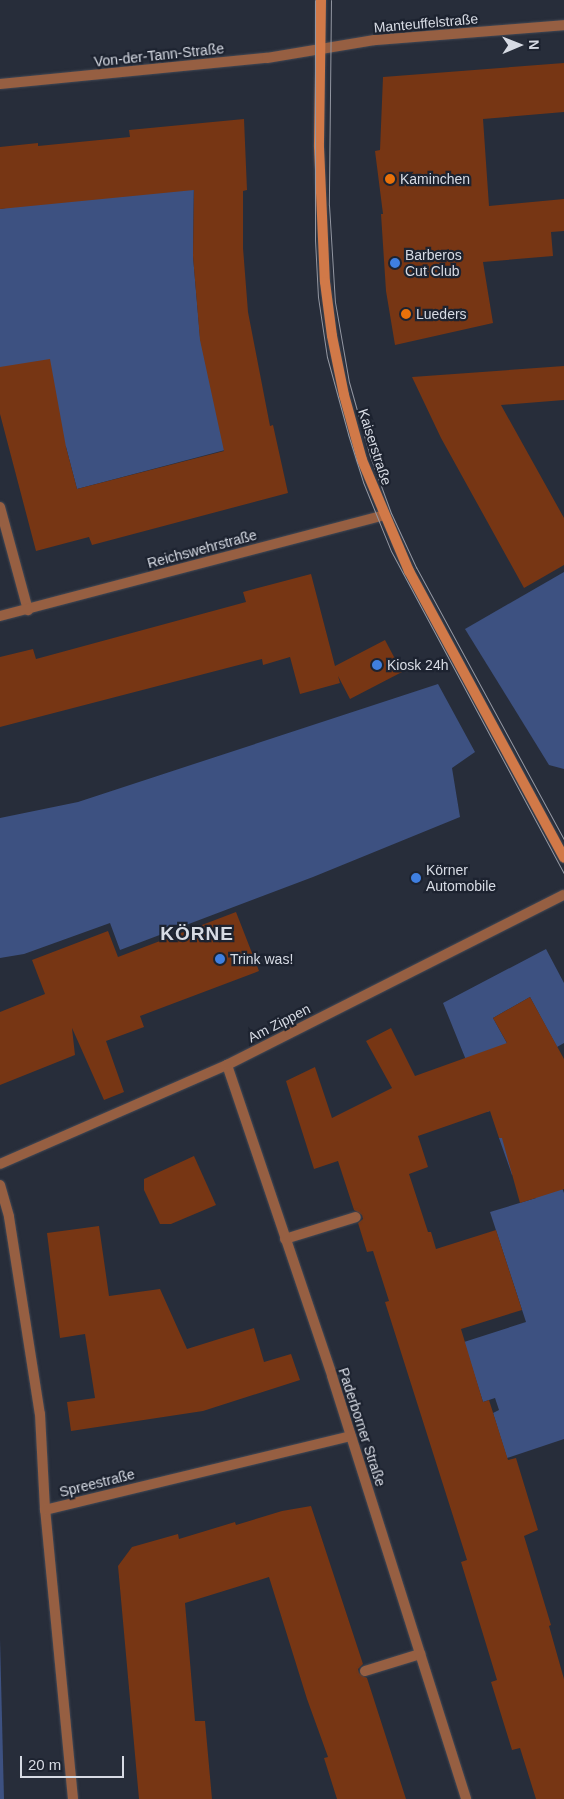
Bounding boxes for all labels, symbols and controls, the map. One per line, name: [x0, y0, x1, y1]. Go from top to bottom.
street label: Manteuffelstraße: [373, 10, 479, 36]
north arrow: [494, 20, 544, 70]
street label: Von-der-Tann-Straße: [93, 40, 225, 70]
text: N: [526, 40, 542, 50]
place label: Kaminchen: [400, 171, 470, 187]
marker: Kaminchen: [384, 173, 396, 185]
place label: Barberos Cut Club: [405, 247, 462, 280]
marker: Barberos Cut Club: [389, 257, 401, 269]
place label: Lueders: [416, 306, 467, 322]
marker: Lueders: [400, 308, 412, 320]
street label: Kaiserstraße: [355, 407, 395, 487]
street label: Reichswehrstraße: [145, 526, 259, 572]
place label: Kiosk 24h: [387, 657, 448, 673]
marker: Kiosk 24h: [371, 659, 383, 671]
place label: Körner Automobile: [426, 862, 496, 894]
marker: Körner Automobile: [410, 872, 422, 884]
district label: KÖRNE: [160, 923, 234, 945]
place label: Trink was!: [230, 951, 293, 967]
marker: Trink was!: [214, 953, 226, 965]
street label: Am Zippen: [245, 1000, 313, 1046]
street label: Paderborner Straße: [335, 1366, 389, 1488]
street label: Spreestraße: [58, 1466, 136, 1500]
scale bar: [22, 1746, 126, 1778]
text: 20 m: [28, 1756, 61, 1773]

